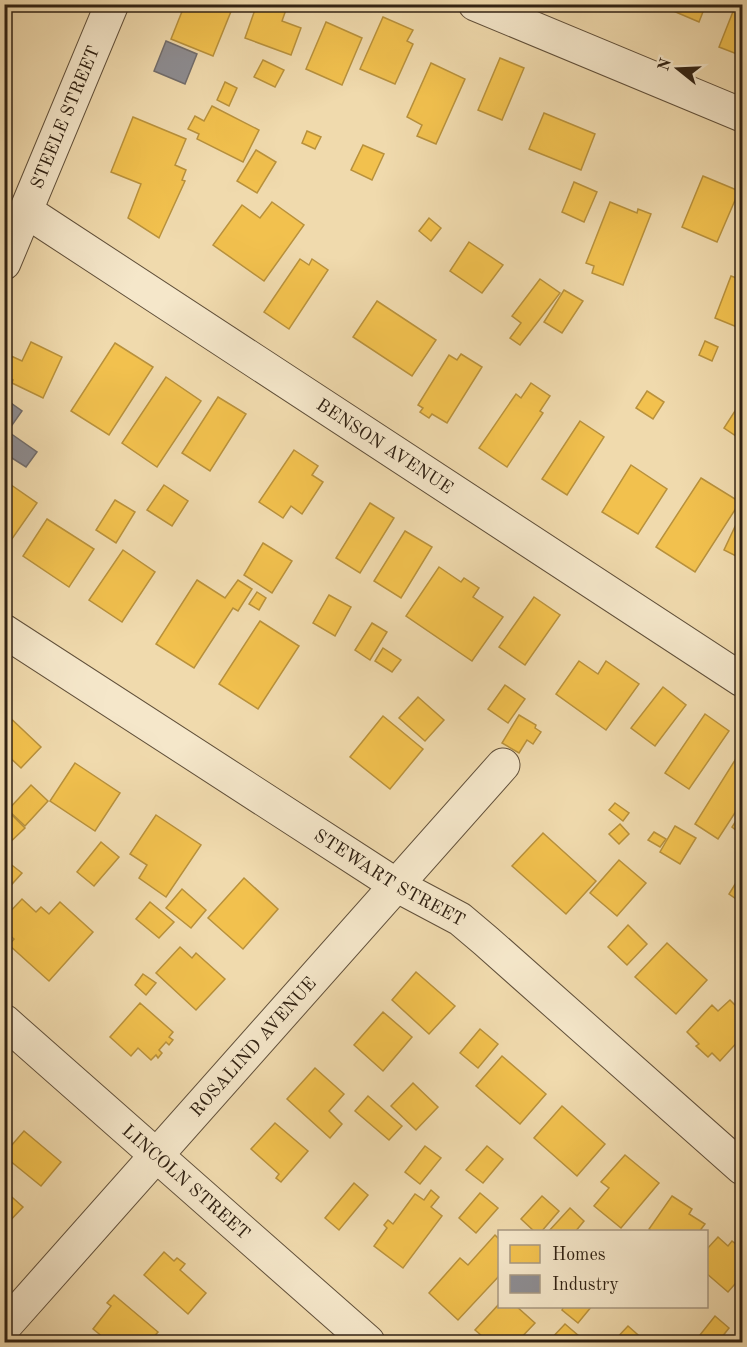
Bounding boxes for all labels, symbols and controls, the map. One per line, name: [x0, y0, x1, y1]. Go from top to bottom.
north arrow: [648, 39, 708, 99]
street label: STEELE STREET: [28, 43, 103, 192]
text: N: [656, 56, 675, 73]
street label: BENSON AVENUE: [313, 396, 456, 498]
street label: STEWART STREET: [311, 826, 468, 930]
street label: ROSALIND AVENUE: [187, 974, 320, 1120]
street label: LINCOLN STREET: [118, 1122, 253, 1243]
legend: [498, 1230, 708, 1308]
text: Homes: [552, 1246, 606, 1264]
text: Industry: [552, 1276, 619, 1294]

